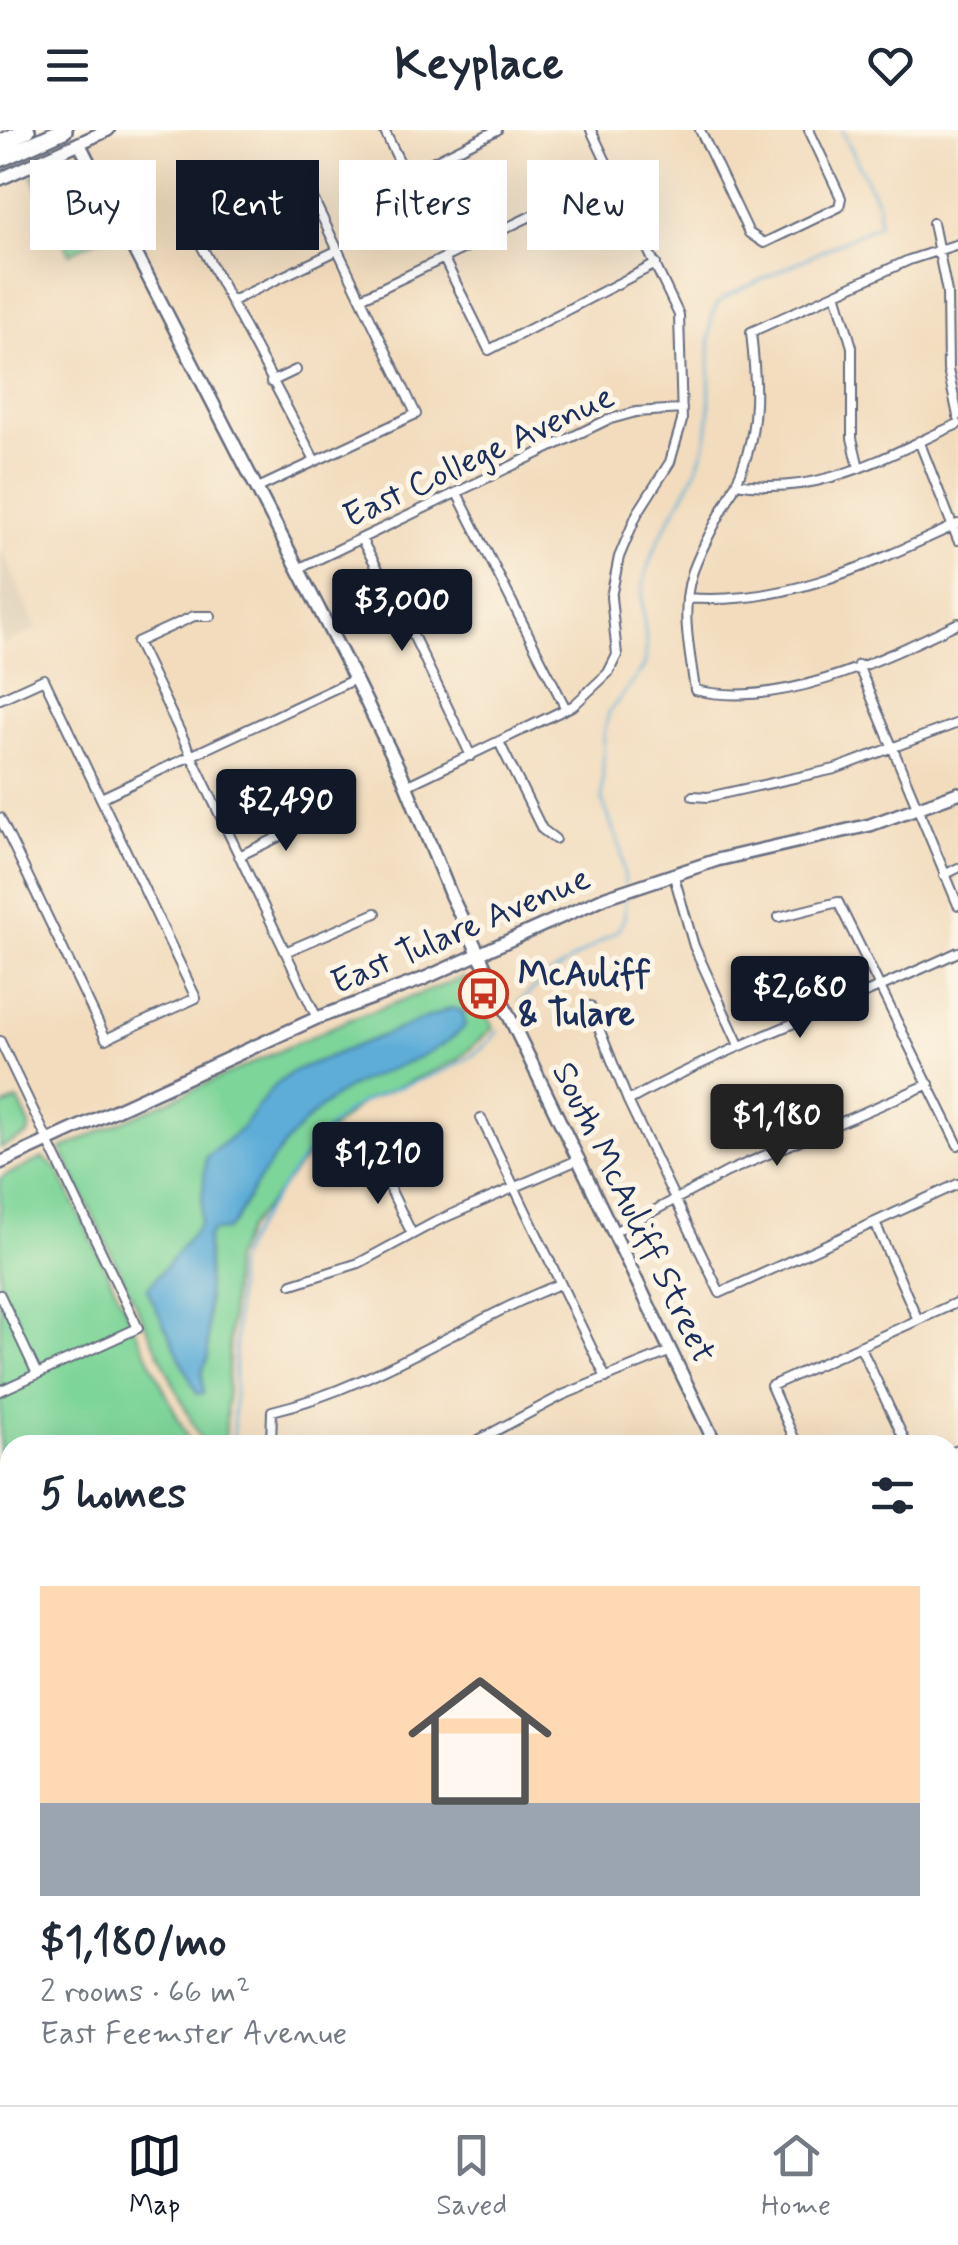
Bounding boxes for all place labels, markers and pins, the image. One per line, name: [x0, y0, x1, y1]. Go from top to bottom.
pin: $3,000: [321, 569, 483, 654]
pin: $2,490: [205, 769, 367, 854]
place label: McAuliff & Tulare: [518, 952, 651, 1038]
pin: $2,680: [719, 956, 881, 1041]
bus stop icon: McAuliff & Tulare: [457, 967, 509, 1019]
pin: $1,180: [696, 1084, 858, 1169]
pin: $1,210: [297, 1122, 459, 1207]

